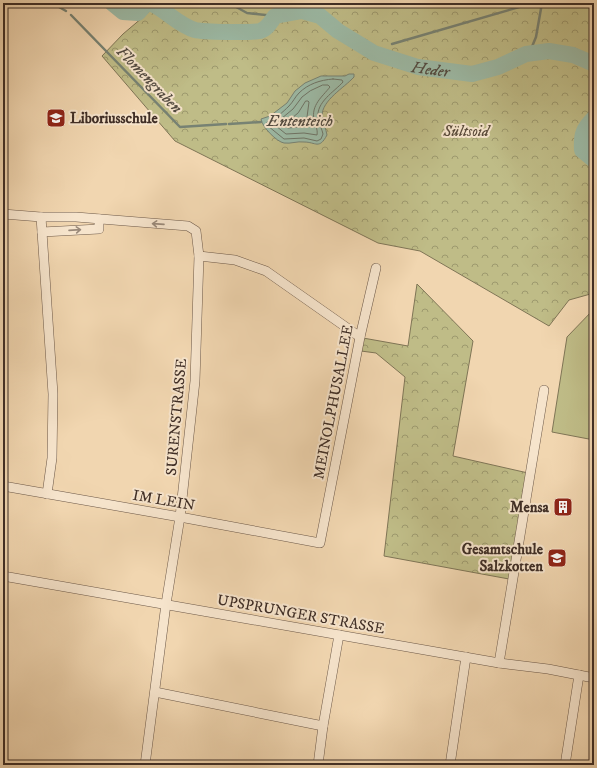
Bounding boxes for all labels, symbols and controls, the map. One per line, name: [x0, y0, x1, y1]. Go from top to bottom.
water label: Flomengraben: [112, 42, 186, 118]
water label: Heder: [409, 57, 452, 82]
school or university icon: Liboriusschule: [45, 107, 67, 129]
place label: Liboriusschule: [70, 109, 159, 128]
water label: Ententeich: [266, 111, 333, 131]
park label: Sültsoid: [442, 122, 492, 141]
one-way arrow: [152, 220, 165, 227]
one-way arrow: [68, 227, 81, 234]
street label: MEINOLPHUSALLEE: [309, 323, 358, 481]
street label: SURENSTRASSE: [162, 357, 191, 476]
street label: IM LEIN: [131, 486, 197, 515]
building icon: Mensa: [552, 496, 574, 518]
place label: Mensa: [510, 498, 550, 517]
place label: Gesamtschule Salzkotten: [462, 540, 544, 576]
school or university icon: Gesamtschule Salzkotten: [546, 547, 568, 569]
street label: UPSPRUNGER STRASSE: [216, 590, 387, 639]

